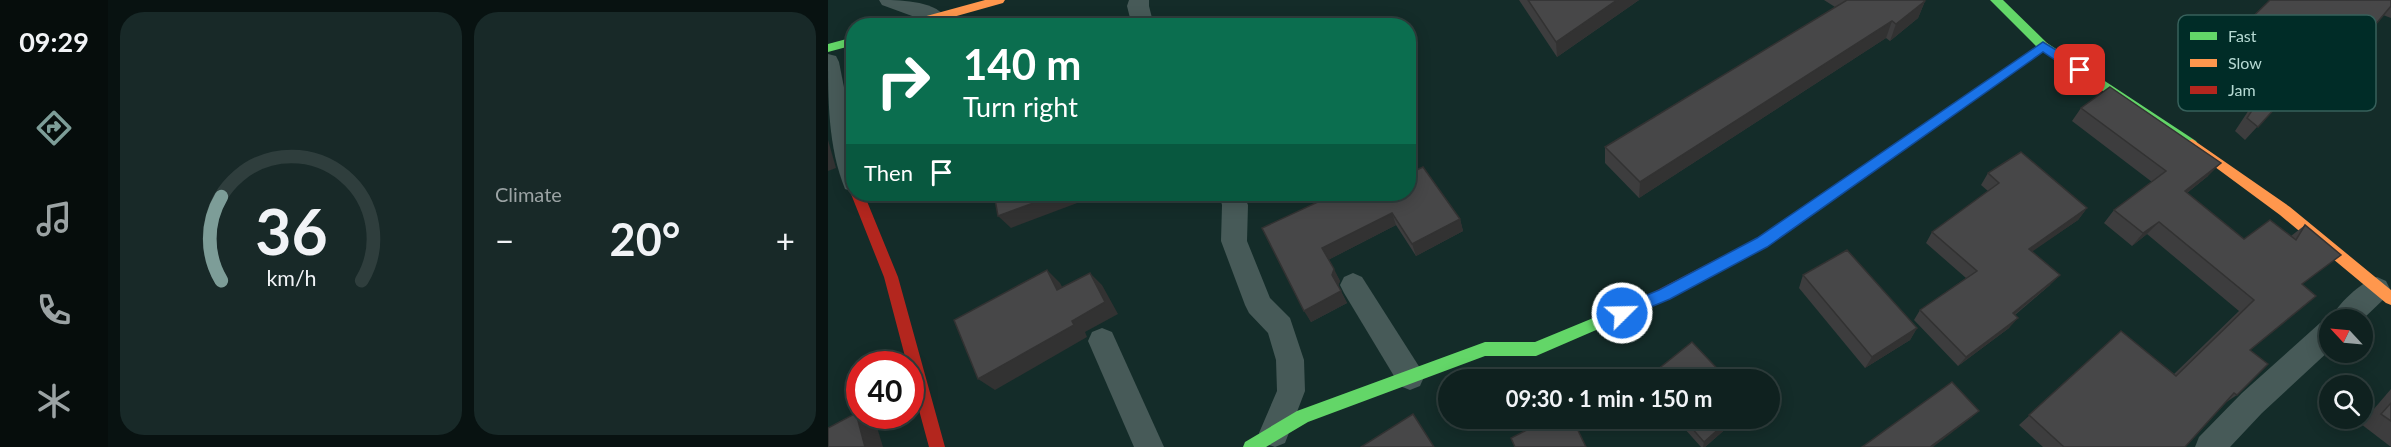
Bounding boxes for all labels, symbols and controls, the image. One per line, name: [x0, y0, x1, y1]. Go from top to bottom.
legend: [2178, 15, 2376, 111]
text: 09:29: [19, 25, 89, 58]
text: Fast: [2228, 26, 2257, 45]
text: 140 m: [963, 39, 1081, 89]
icon: right: [864, 42, 942, 120]
pin: [2054, 44, 2105, 95]
icon: arrive: [2063, 53, 2096, 86]
text: Slow: [2228, 53, 2262, 72]
text: Jam: [2228, 80, 2256, 99]
text: Turn right: [963, 90, 1078, 123]
icon: directions: [33, 107, 75, 149]
icon: arrive: [925, 156, 958, 189]
text: Then: [864, 159, 913, 186]
text: Climate: [495, 182, 562, 206]
text: 36: [255, 193, 327, 268]
icon: music: [33, 198, 75, 240]
text: 20°: [610, 212, 680, 266]
text: −: [495, 220, 514, 260]
text: +: [776, 220, 795, 260]
text: km/h: [266, 265, 316, 291]
position arrow: [1590, 281, 1654, 345]
icon: phone: [33, 289, 75, 331]
north arrow: [2319, 309, 2373, 363]
map controls: [2319, 309, 2373, 429]
speed limit sign: 40: [846, 351, 924, 429]
button: search: [2319, 375, 2373, 429]
icon: climate: [33, 380, 75, 422]
text: 09:30 · 1 min · 150 m: [1506, 385, 1712, 412]

